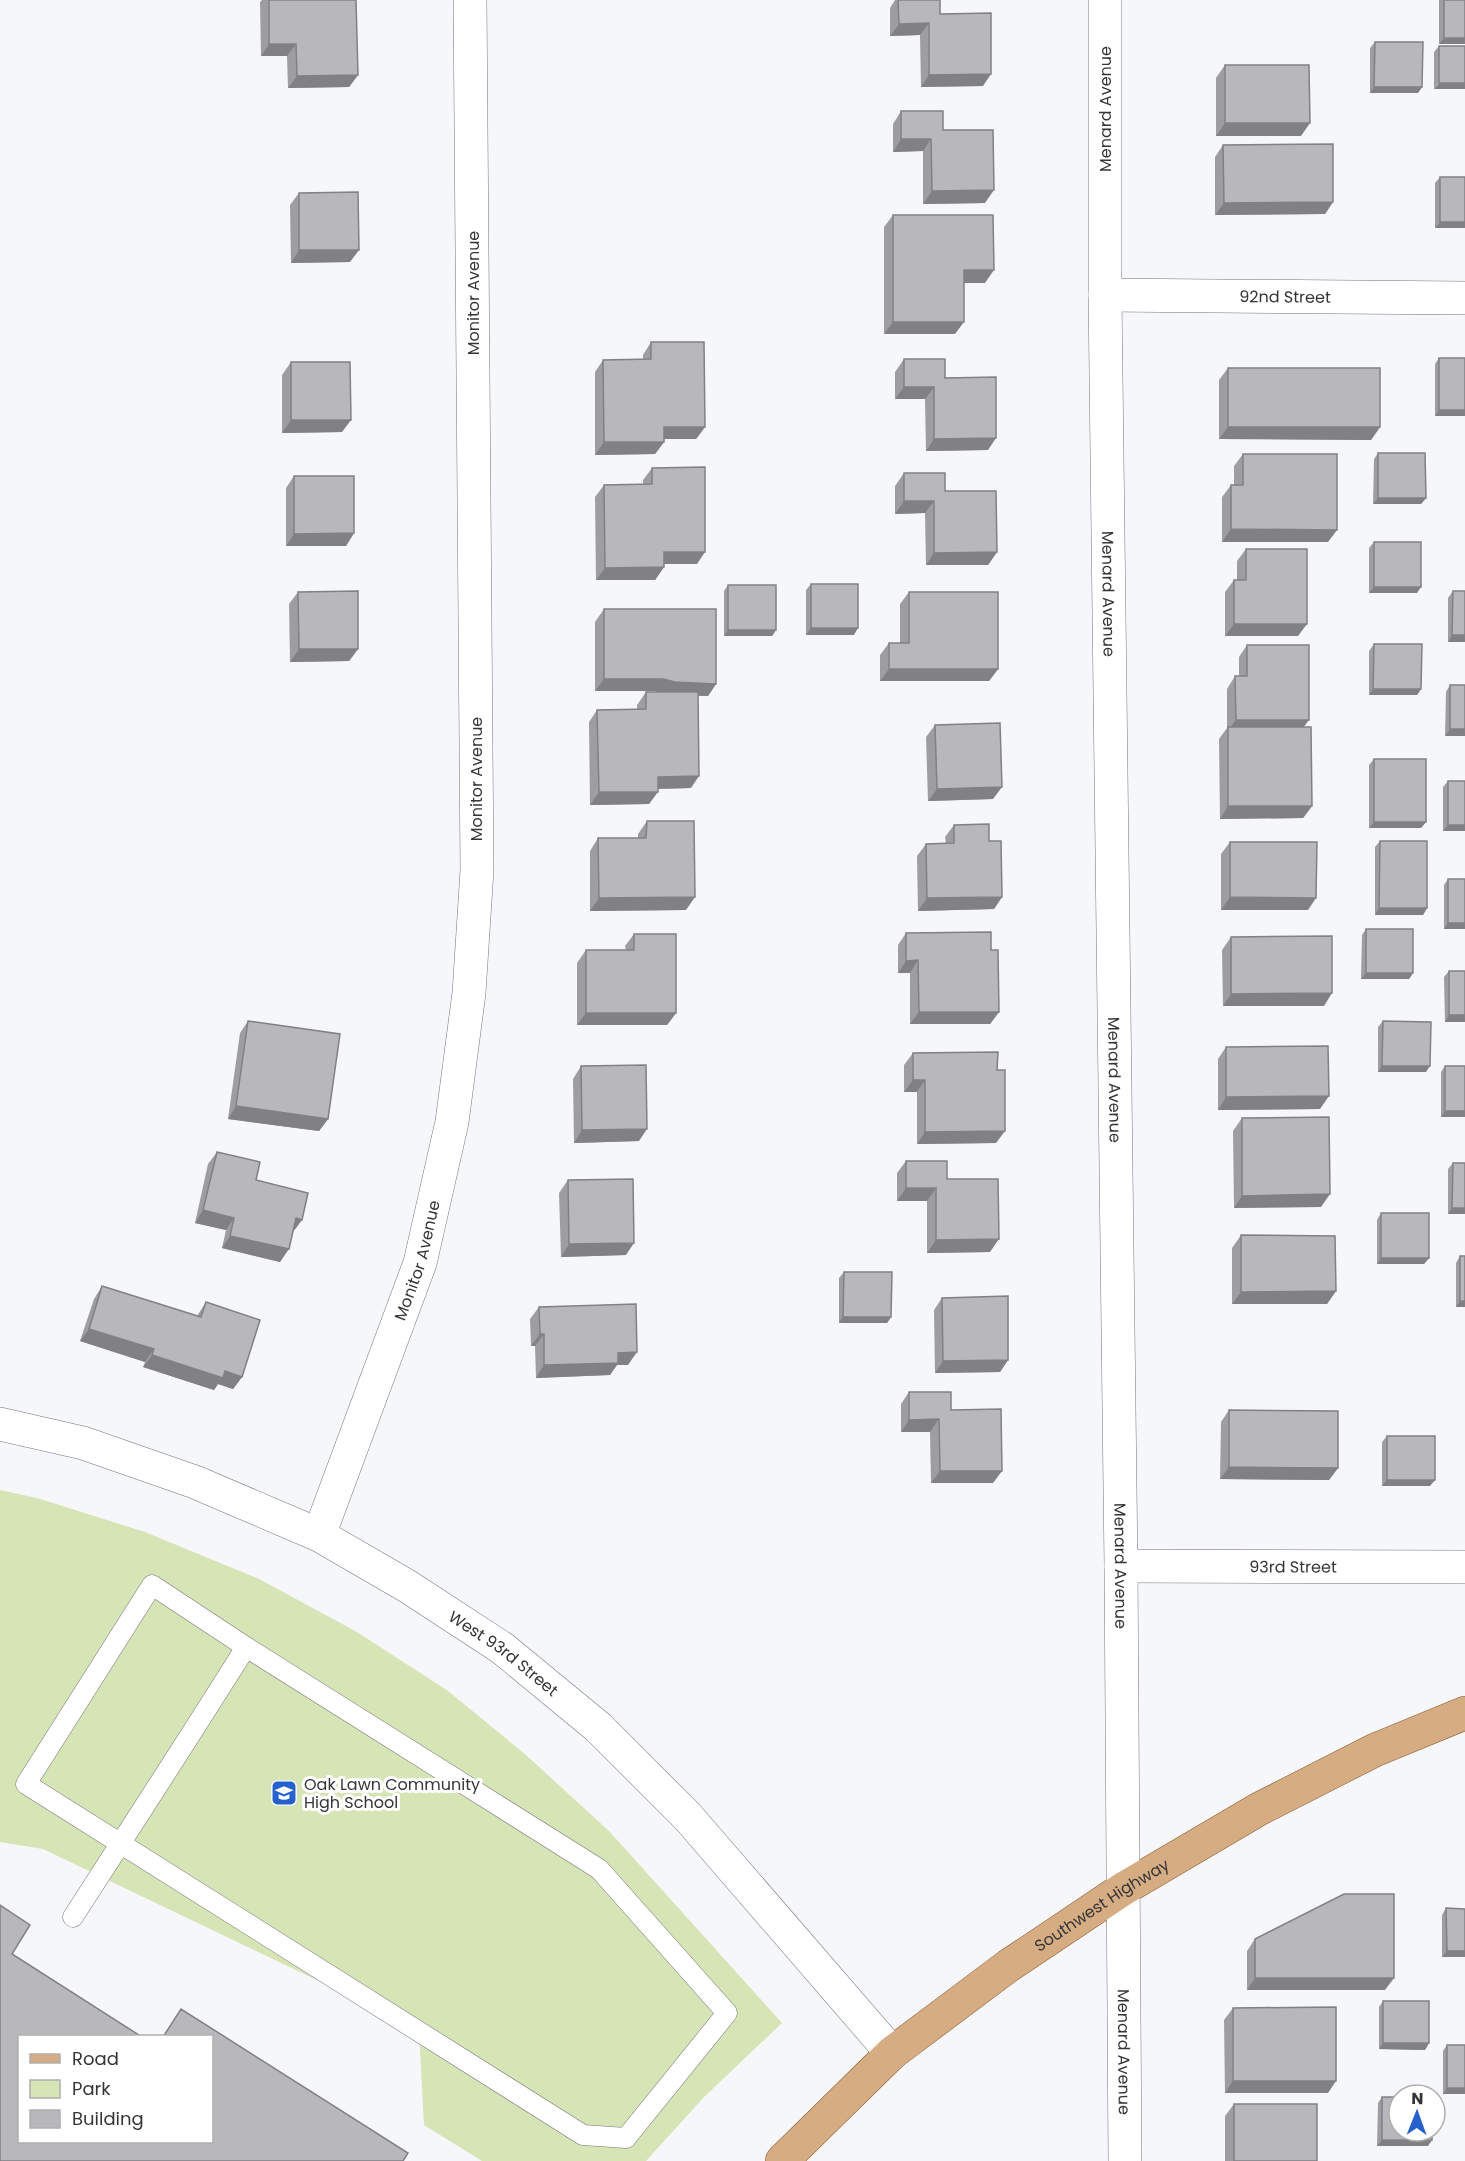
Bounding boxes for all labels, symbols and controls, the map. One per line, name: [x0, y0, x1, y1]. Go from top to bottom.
street label: Menard Avenue: [1094, 46, 1117, 172]
street label: Monitor Avenue: [462, 231, 485, 355]
street label: 92nd Street: [1239, 285, 1331, 309]
street label: Menard Avenue: [1096, 531, 1121, 657]
street label: Monitor Avenue: [465, 717, 488, 841]
street label: Menard Avenue: [1102, 1017, 1127, 1143]
street label: Monitor Avenue: [389, 1198, 446, 1324]
street label: Menard Avenue: [1108, 1503, 1132, 1629]
street label: 93rd Street: [1249, 1555, 1337, 1579]
street label: West 93rd Street: [444, 1605, 563, 1702]
place label: Oak Lawn Community High School: [304, 1773, 480, 1814]
school or university icon: Oak Lawn Community High School: [269, 1778, 299, 1808]
street label: Southwest Highway: [1030, 1853, 1174, 1957]
street label: Menard Avenue: [1112, 1989, 1136, 2115]
legend: [18, 2035, 213, 2143]
text: Road: [72, 2046, 119, 2071]
text: Park: [72, 2076, 111, 2101]
north arrow: [1387, 2083, 1447, 2143]
text: N: [1411, 2087, 1423, 2110]
text: Building: [72, 2106, 144, 2131]

